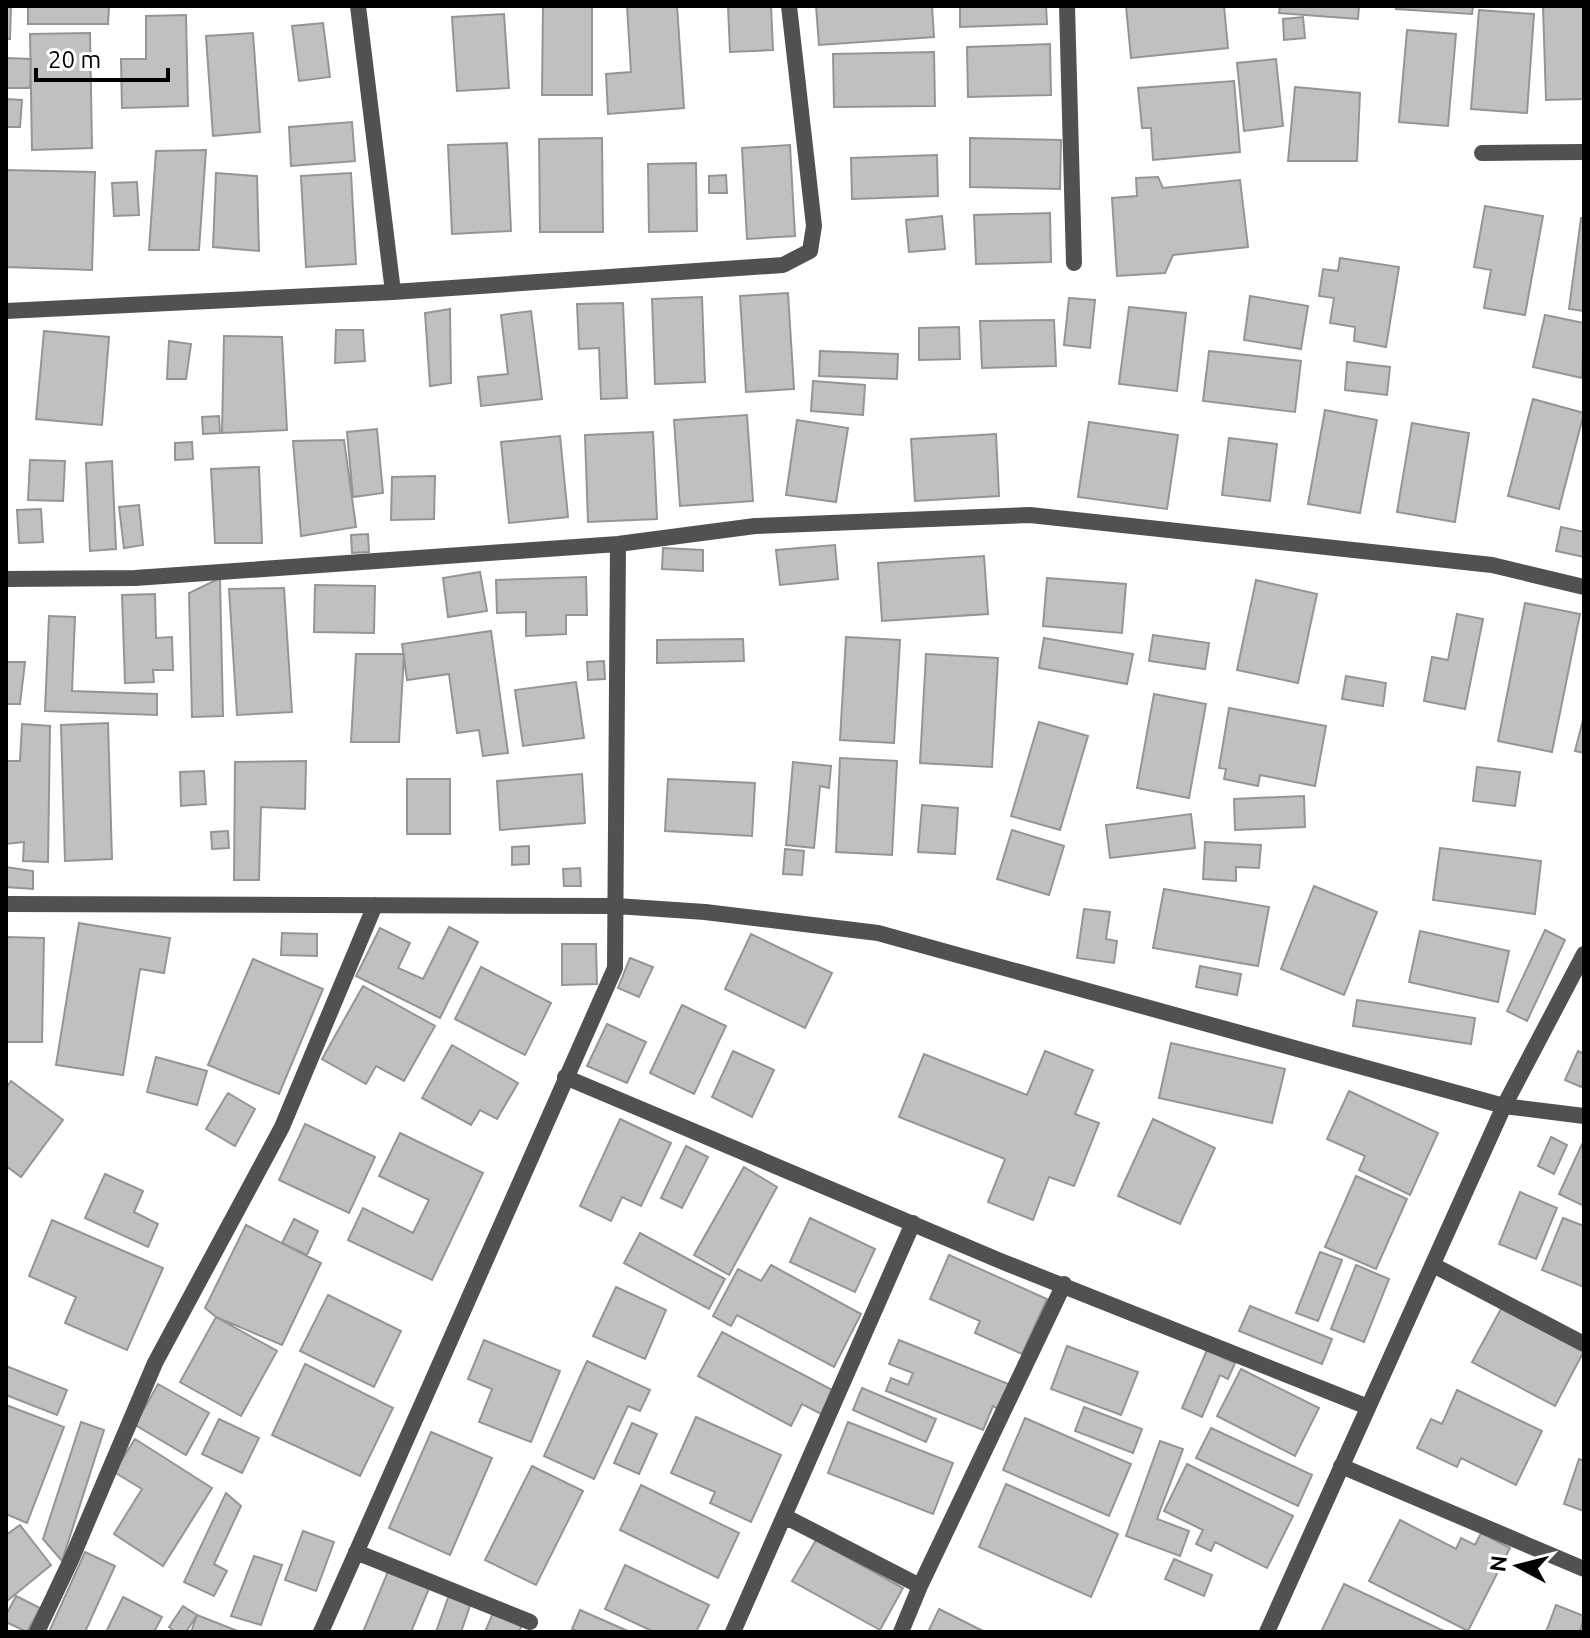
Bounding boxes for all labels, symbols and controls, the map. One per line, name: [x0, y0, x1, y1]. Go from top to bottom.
scale bar: [36, 32, 168, 82]
text: 20 m: [48, 46, 101, 73]
north arrow: [1478, 1526, 1558, 1606]
text: N: [1484, 1554, 1511, 1573]

